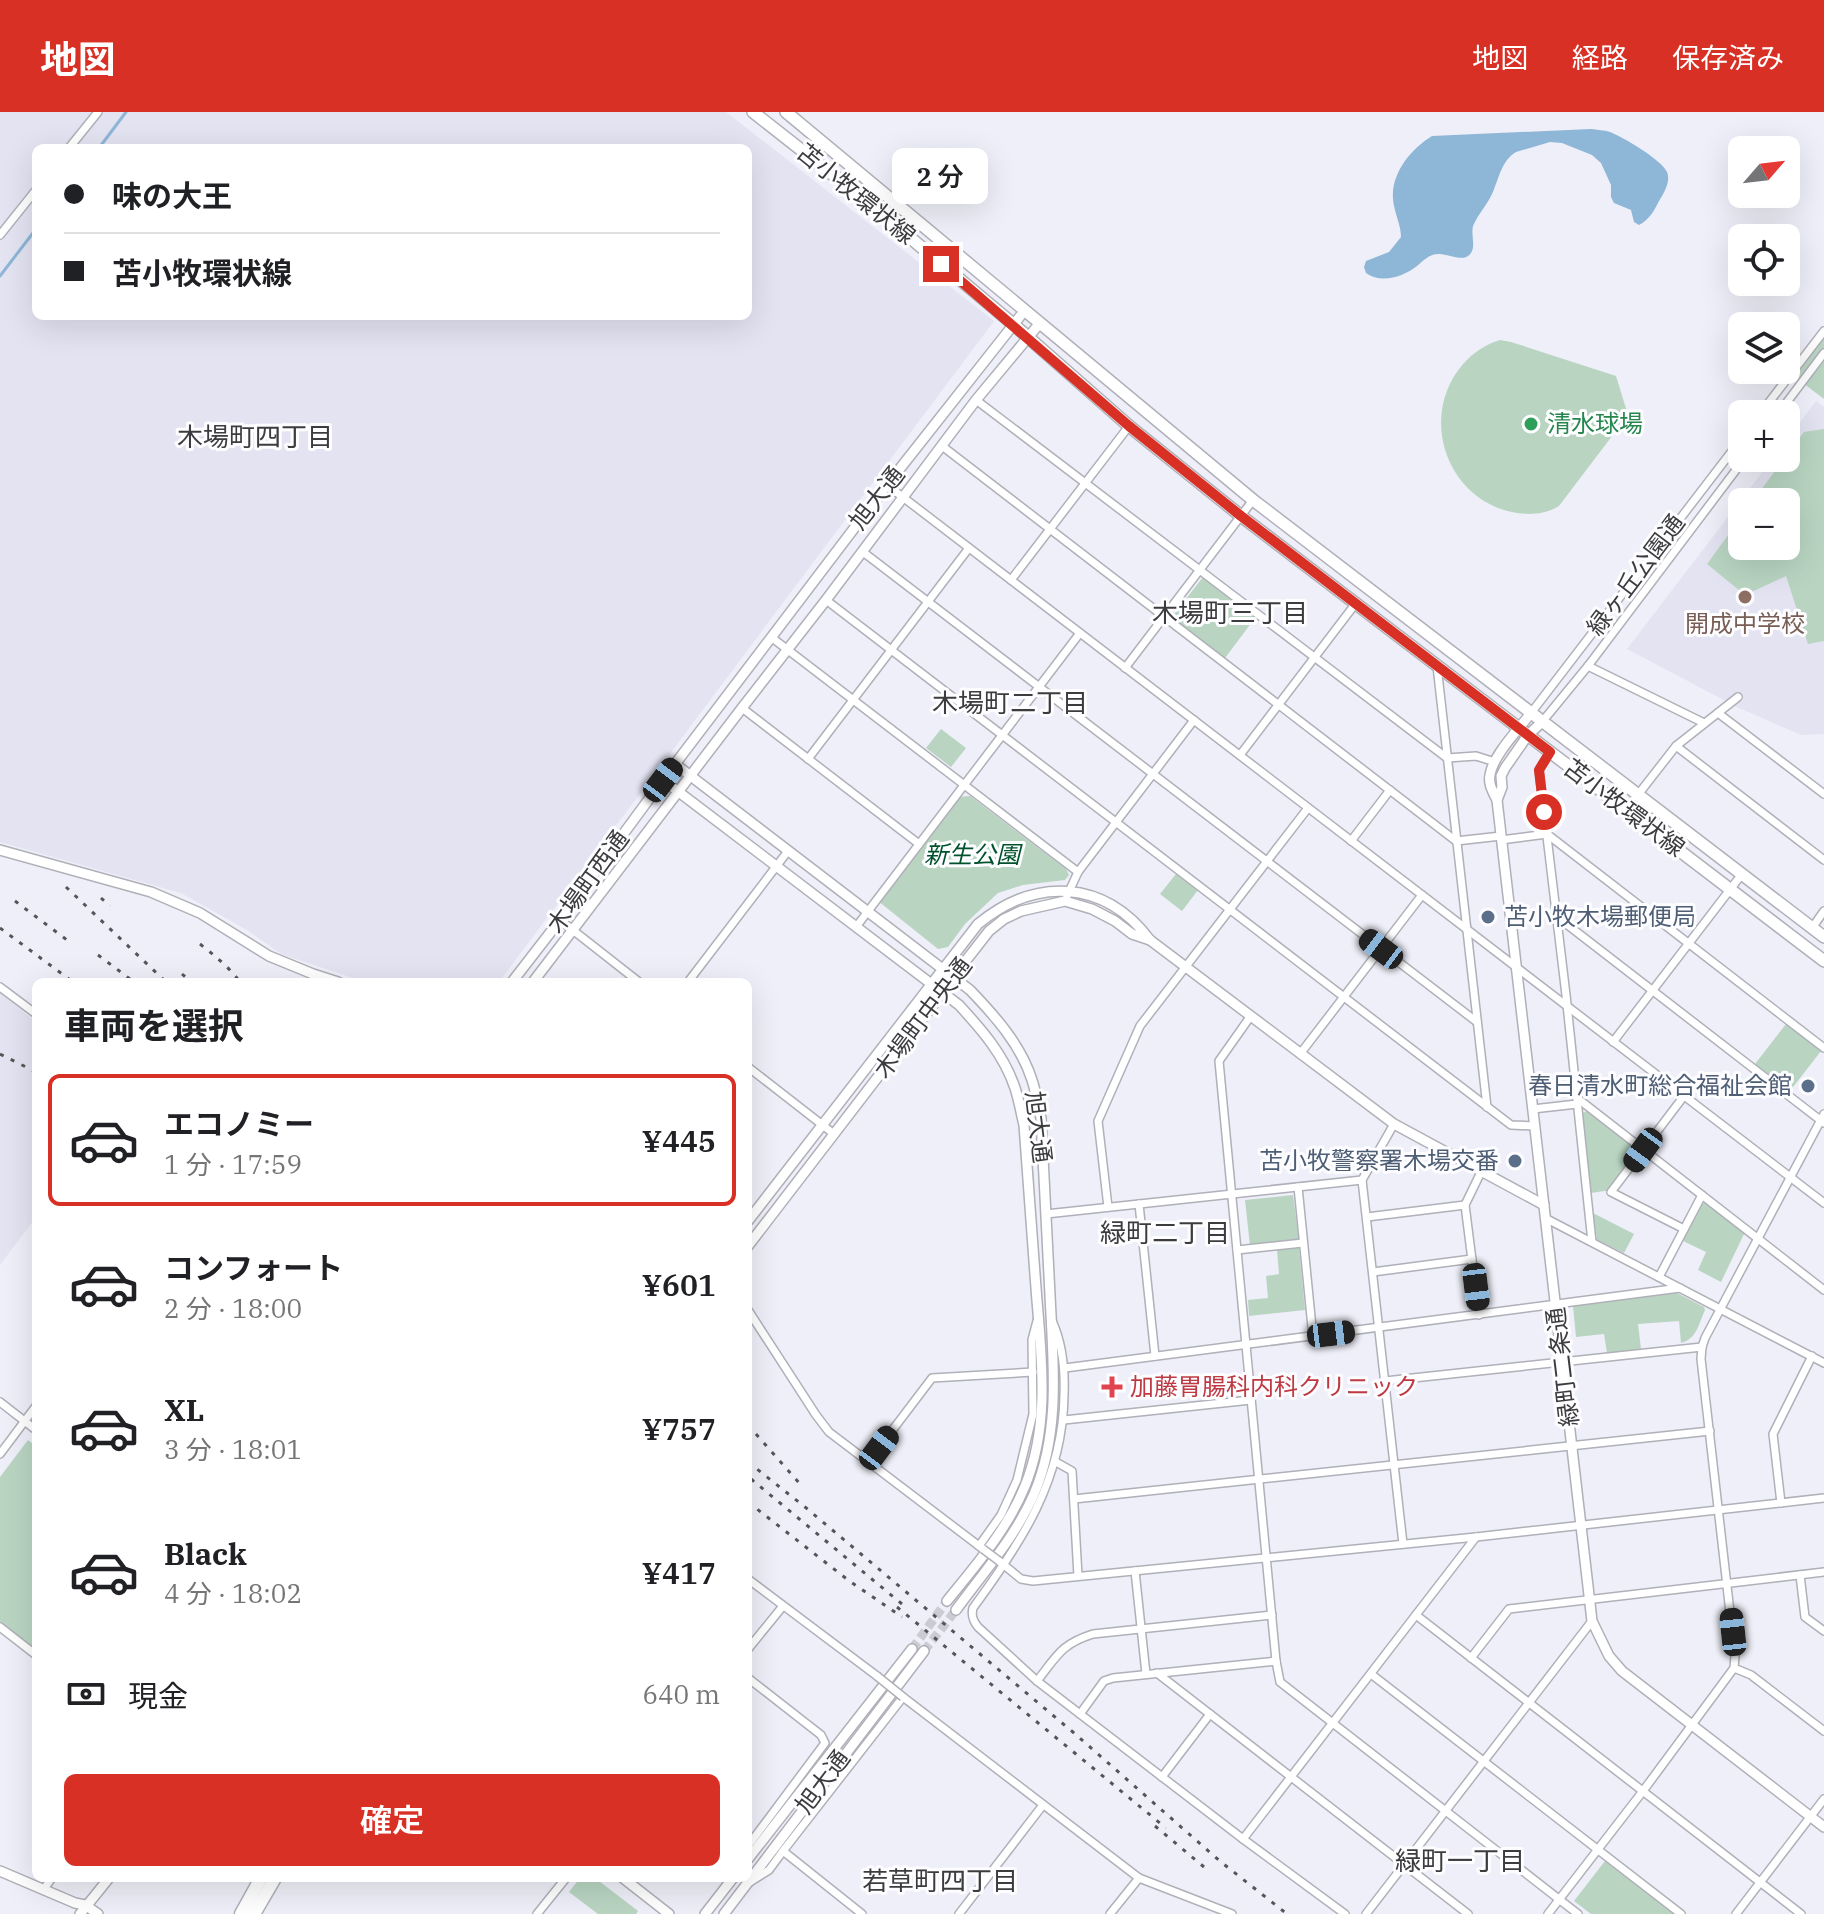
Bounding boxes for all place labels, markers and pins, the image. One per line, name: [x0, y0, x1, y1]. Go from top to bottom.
place label: 清水球場: [1547, 407, 1643, 439]
marker: 清水球場: [1522, 415, 1540, 433]
marker: 開成中学校: [1736, 588, 1754, 606]
place label: 開成中学校: [1685, 607, 1805, 639]
place label: 苫小牧木場郵便局: [1504, 900, 1696, 932]
marker: 苫小牧木場郵便局: [1479, 908, 1497, 926]
place label: 春日清水町総合福祉会館: [1528, 1069, 1792, 1101]
marker: 春日清水町総合福祉会館: [1799, 1077, 1817, 1095]
place label: 苫小牧警察署木場交番: [1259, 1144, 1499, 1176]
marker: 苫小牧警察署木場交番: [1506, 1152, 1524, 1170]
place label: 加藤胃腸科内科クリニック: [1130, 1370, 1418, 1402]
marker: 加藤胃腸科内科クリニック: [1101, 1376, 1123, 1398]

